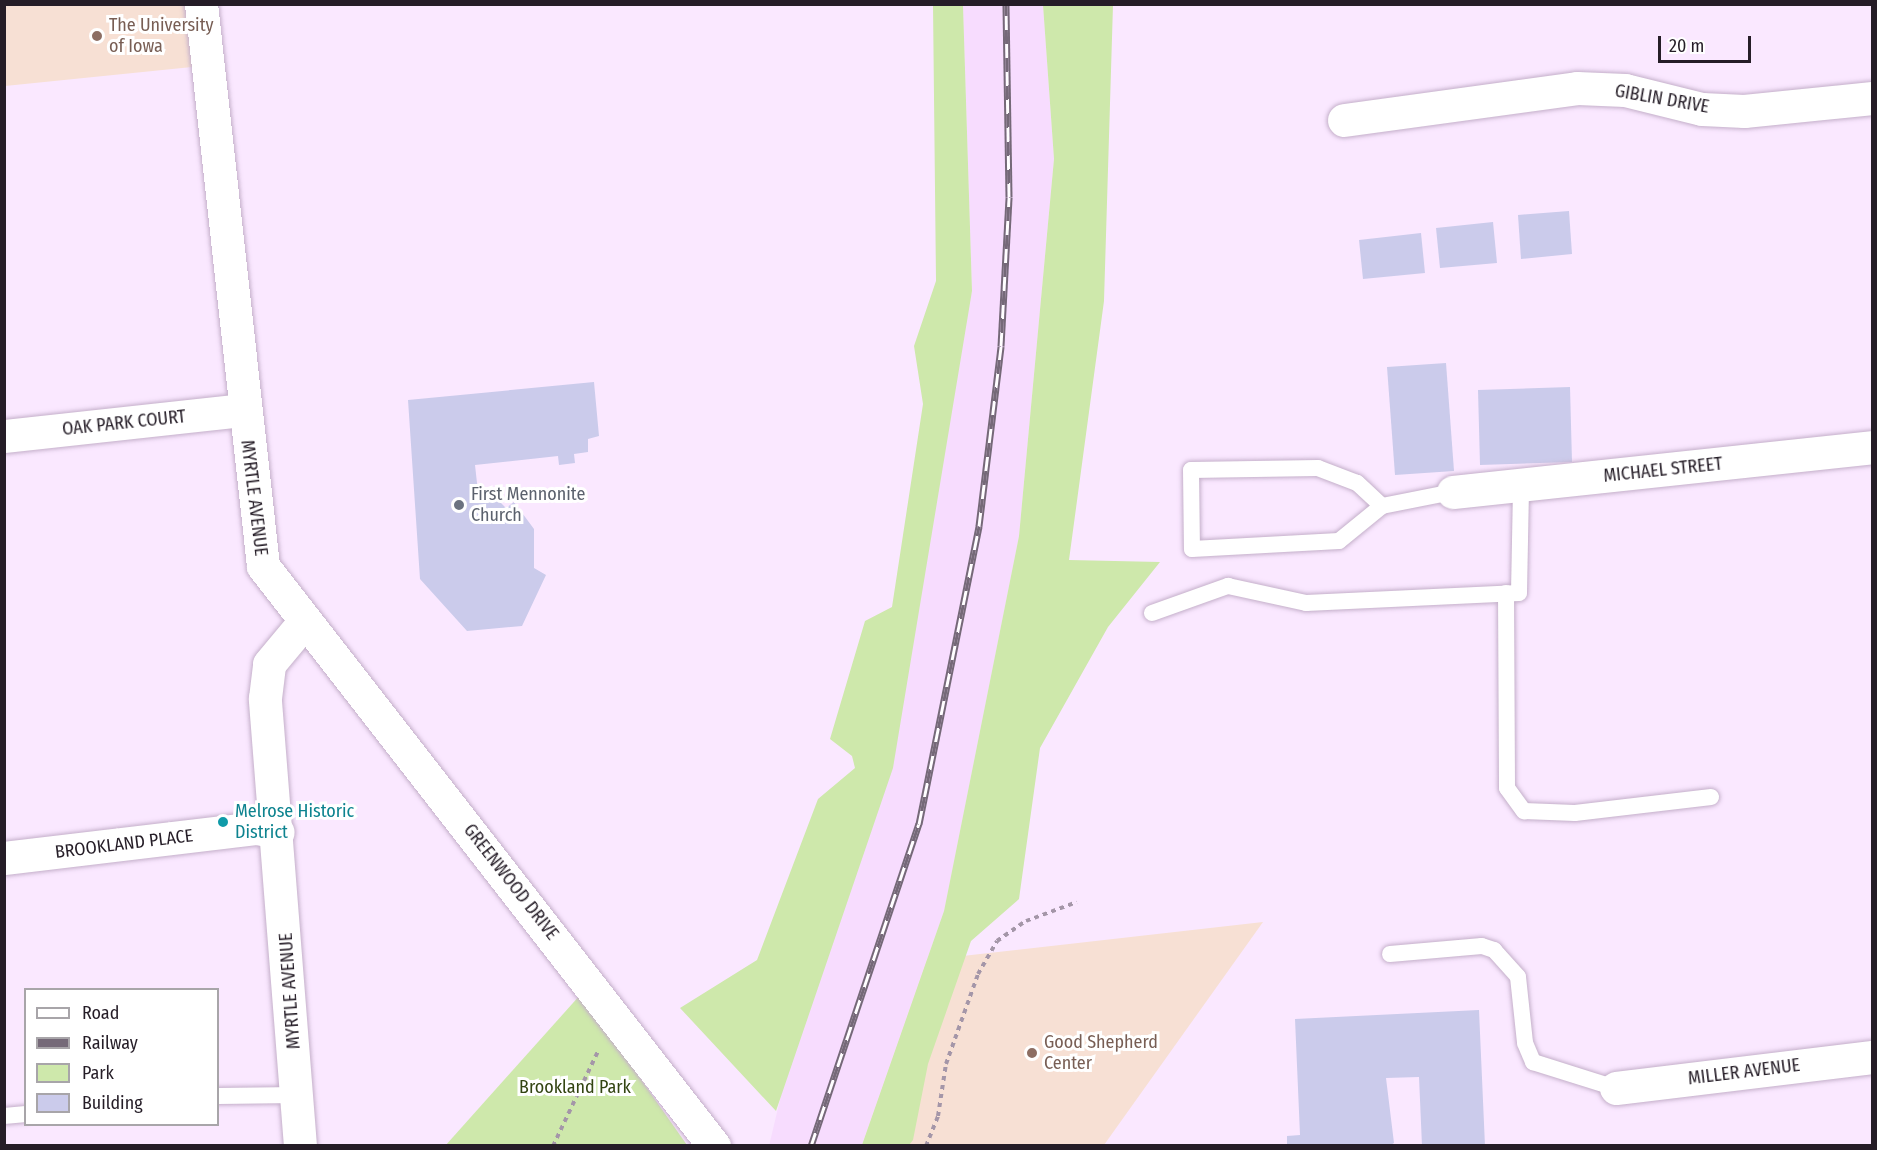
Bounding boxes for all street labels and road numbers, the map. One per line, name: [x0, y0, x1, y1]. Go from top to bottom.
street label: GIBLIN DRIVE: [1613, 80, 1711, 118]
street label: OAK PARK COURT: [61, 406, 187, 440]
street label: MYRTLE AVENUE: [236, 439, 272, 557]
street label: MICHAEL STREET: [1602, 453, 1724, 487]
street label: GREENWOOD DRIVE: [459, 820, 563, 944]
street label: BROOKLAND PLACE: [54, 825, 194, 863]
street label: MYRTLE AVENUE: [275, 932, 305, 1050]
street label: MILLER AVENUE: [1687, 1054, 1801, 1090]

